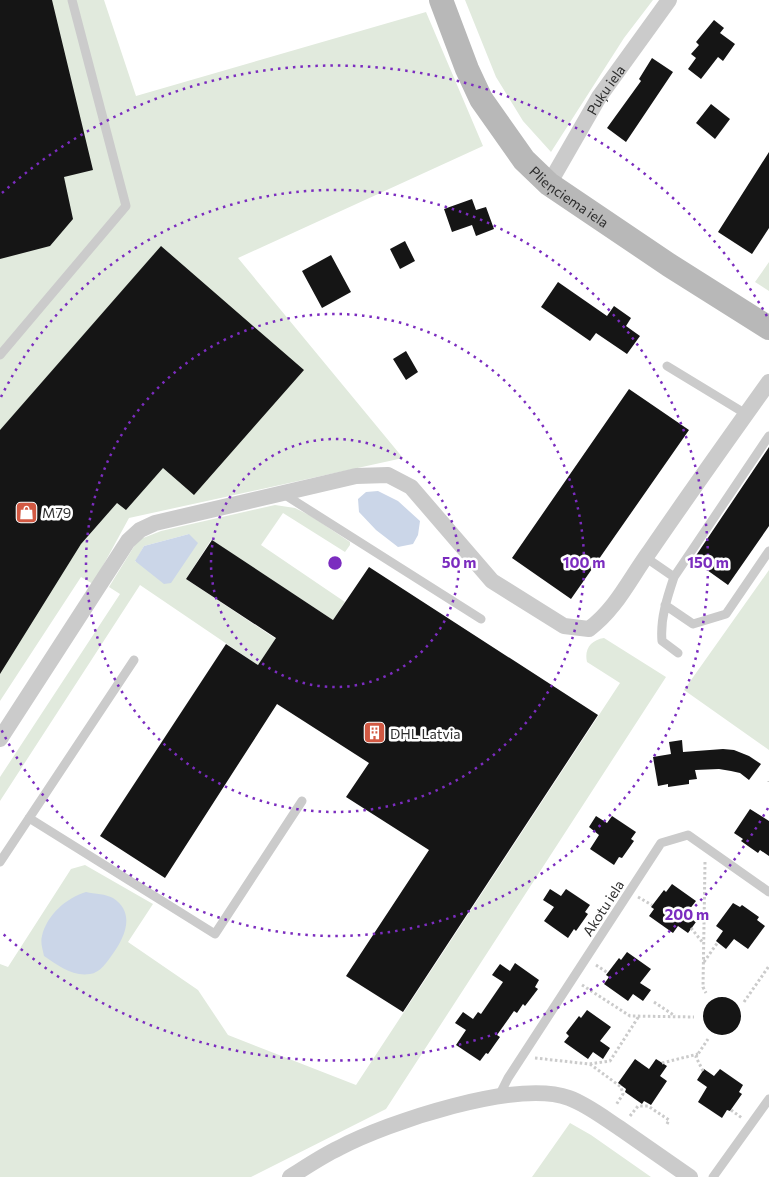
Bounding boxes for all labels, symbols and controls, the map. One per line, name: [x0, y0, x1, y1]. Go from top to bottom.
street label: Puķu iela: [582, 61, 628, 117]
street label: Plieņciema iela: [527, 162, 612, 231]
shop icon: M79: [14, 500, 38, 524]
place label: M79: [42, 504, 71, 521]
text: 50 m: [442, 553, 476, 571]
text: 100 m: [563, 553, 605, 571]
text: 150 m: [687, 553, 729, 571]
centre of rings: [326, 554, 344, 572]
building icon: DHL Latvia: [362, 721, 386, 745]
place label: DHL Latvia: [390, 725, 461, 742]
street label: Akotu iela: [579, 877, 627, 939]
text: 200 m: [665, 905, 709, 923]

